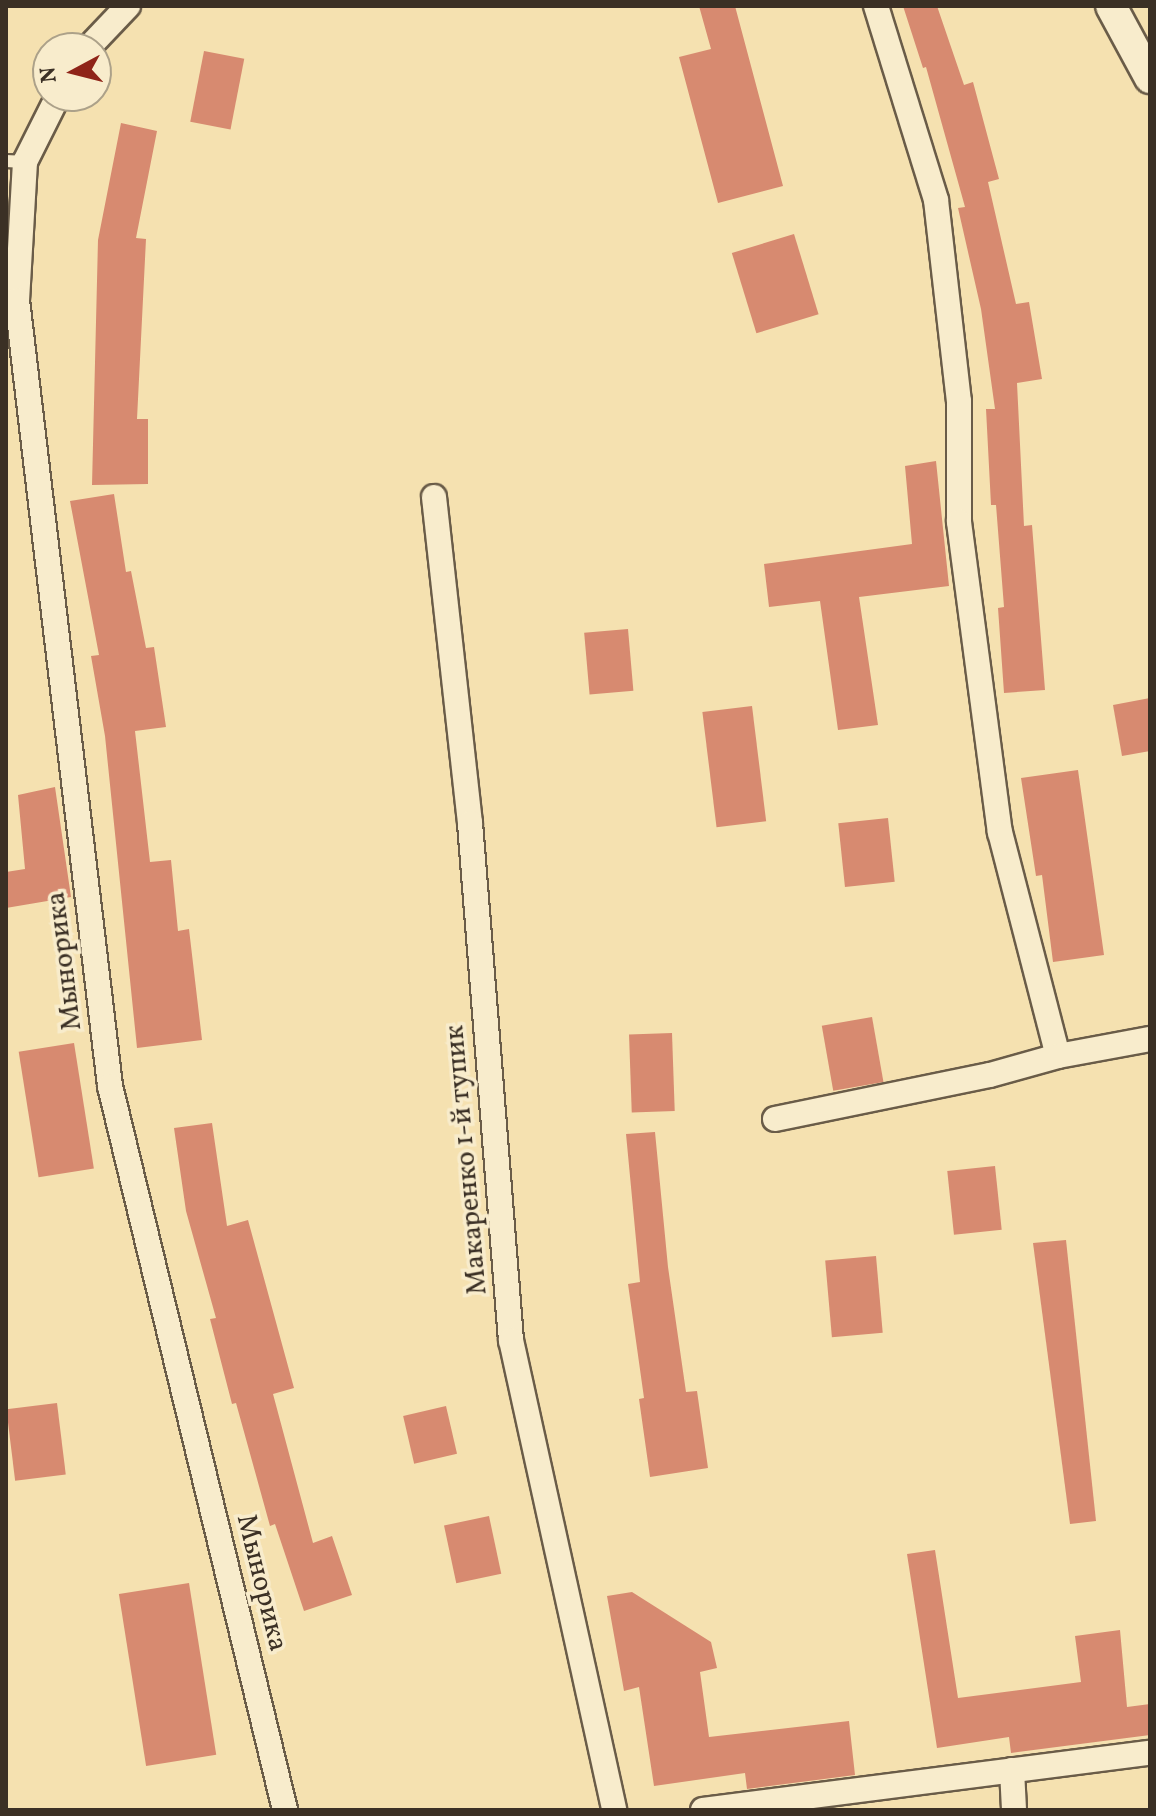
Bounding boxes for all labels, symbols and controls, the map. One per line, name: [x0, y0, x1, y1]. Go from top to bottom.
north arrow: [32, 32, 112, 112]
text: N: [33, 65, 66, 85]
street label: Мынорика: [40, 890, 90, 1032]
street label: Макаренко 1-й тупик: [438, 1023, 496, 1297]
street label: Мынорика: [228, 1511, 294, 1655]

